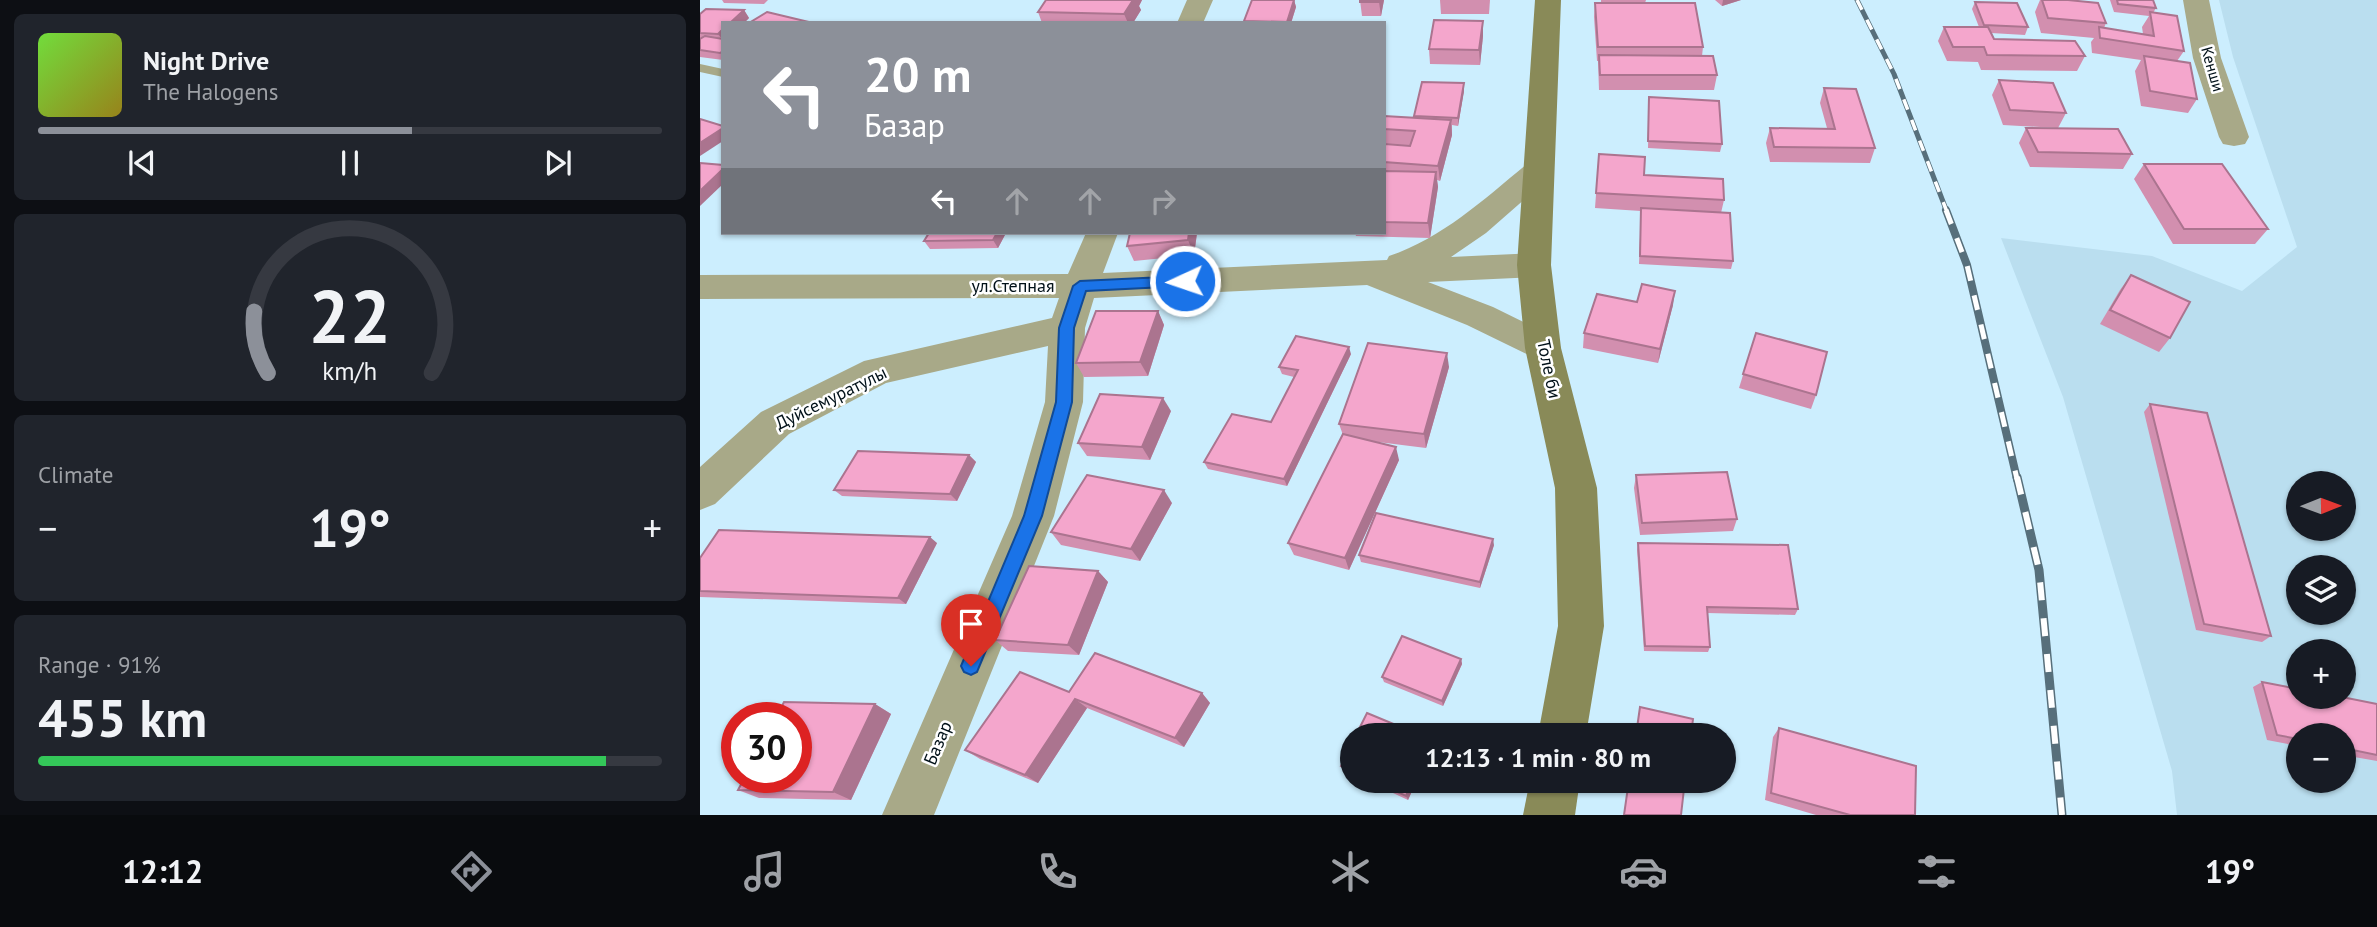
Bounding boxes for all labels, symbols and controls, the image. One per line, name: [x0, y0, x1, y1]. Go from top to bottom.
text: 20 m: [864, 42, 971, 106]
text: Night Drive: [143, 44, 269, 77]
street label: Кенши: [2197, 44, 2229, 94]
icon: left: [749, 49, 840, 140]
text: The Halogens: [143, 77, 278, 106]
text: Базар: [864, 104, 945, 146]
icon: previous: [123, 144, 161, 182]
icon: pause: [331, 144, 369, 182]
icon: next: [539, 144, 577, 182]
icon: left: [925, 182, 963, 220]
icon: ahead: [998, 182, 1036, 220]
icon: ahead: [1071, 182, 1109, 220]
icon: right: [1144, 182, 1182, 220]
position arrow: [1148, 244, 1222, 318]
text: 22: [309, 270, 391, 364]
street label: ул.Степная: [971, 274, 1055, 297]
street label: Толе би: [1532, 337, 1567, 400]
text: km/h: [323, 355, 377, 387]
street label: Дуйсемуратулы: [771, 361, 890, 435]
text: Climate: [38, 460, 113, 489]
north arrow: [2286, 471, 2356, 541]
map controls: [2286, 471, 2356, 793]
text: 19°: [309, 494, 391, 561]
text: −: [38, 503, 57, 552]
text: +: [643, 503, 662, 552]
button: layers: [2286, 555, 2356, 625]
pin: [941, 594, 1001, 666]
icon: arrive: [952, 605, 990, 643]
button: +: [2286, 639, 2356, 709]
text: Range · 91%: [38, 650, 161, 679]
text: 455 km: [38, 684, 207, 751]
speed limit sign: 30: [721, 702, 812, 793]
street label: Базар: [918, 717, 957, 768]
button: −: [2286, 723, 2356, 793]
text: 12:13 · 1 min · 80 m: [1425, 741, 1651, 774]
icon: directions: [447, 847, 496, 896]
icon: music: [740, 847, 789, 896]
icon: phone: [1033, 847, 1082, 896]
icon: climate: [1326, 847, 1375, 896]
icon: car: [1619, 847, 1668, 896]
icon: filters: [1912, 847, 1961, 896]
text: 12:12: [122, 850, 203, 892]
text: 19°: [2205, 850, 2255, 892]

